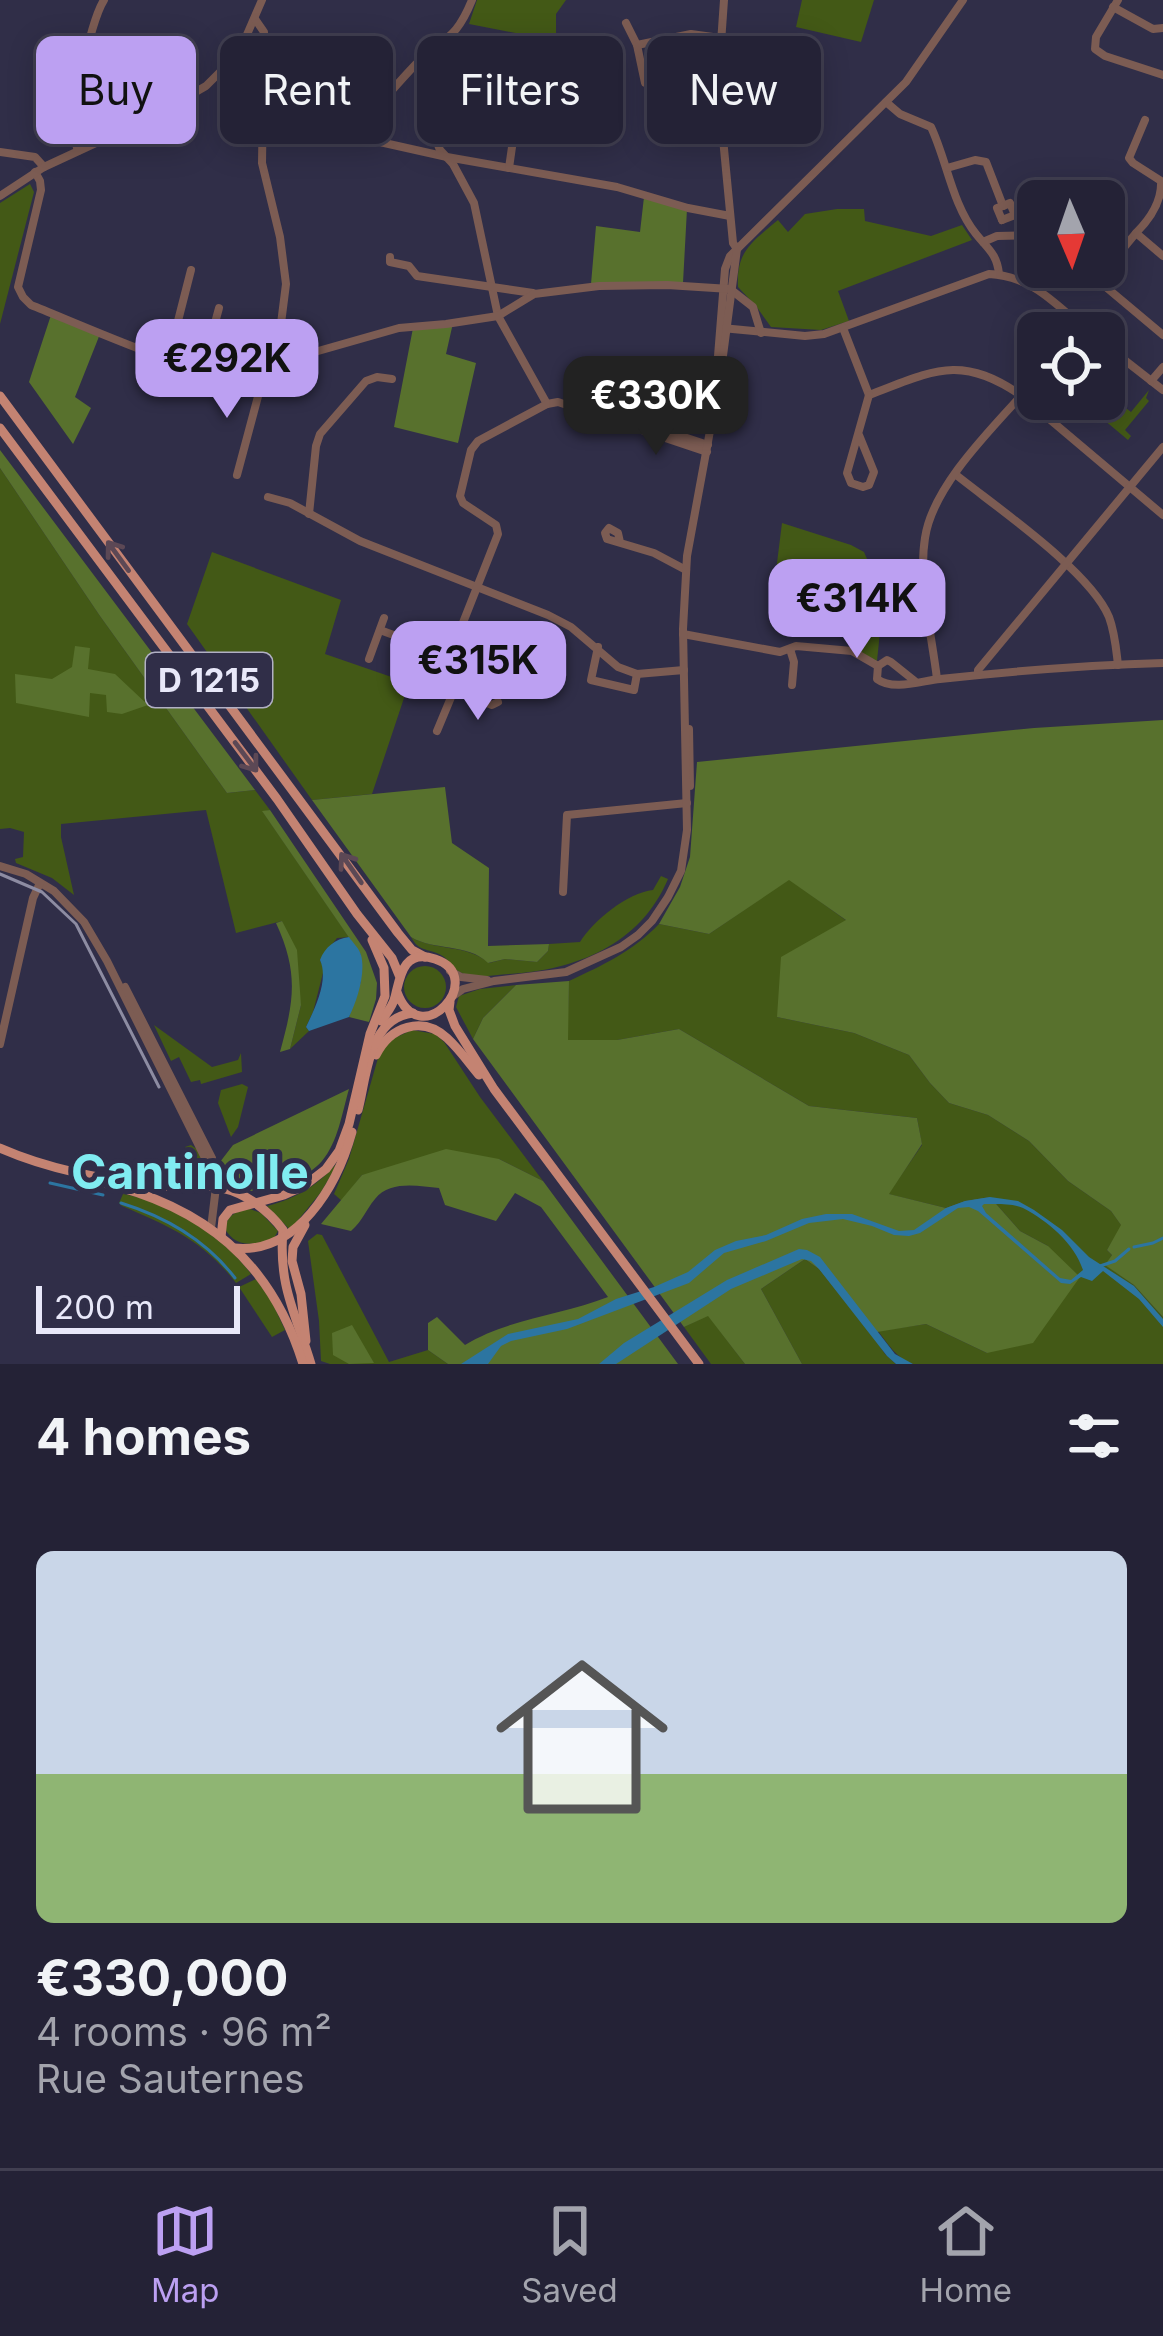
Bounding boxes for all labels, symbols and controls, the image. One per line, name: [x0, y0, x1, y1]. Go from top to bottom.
chip: Buy: [36, 36, 196, 144]
chip: Rent: [220, 36, 393, 144]
chip: Filters: [417, 36, 623, 144]
chip: New: [647, 36, 821, 144]
north arrow: [1017, 180, 1125, 288]
map controls: [1017, 180, 1125, 420]
button: locate: [1017, 312, 1125, 420]
pin: €292K: [143, 319, 311, 421]
text: €292K: [162, 334, 292, 381]
pin: €330K: [572, 356, 740, 458]
text: €330K: [590, 371, 722, 418]
one-way arrow: [105, 540, 131, 573]
pin: €314K: [773, 559, 941, 661]
text: €314K: [795, 574, 919, 621]
pin: €315K: [394, 621, 562, 723]
text: €315K: [417, 636, 539, 683]
road number: D 1215: [146, 653, 272, 707]
one-way arrow: [232, 740, 258, 773]
one-way arrow: [339, 852, 365, 885]
district label: Cantinolle: [71, 1142, 309, 1201]
scale bar: [36, 1280, 240, 1333]
text: 200 m: [54, 1287, 154, 1327]
icon: filters: [1061, 1403, 1127, 1469]
text: 4 homes: [36, 1406, 251, 1467]
icon: home: [474, 1629, 690, 1845]
text: €330,000: [36, 1947, 288, 2008]
text: 4 rooms · 96 m²: [36, 2008, 332, 2055]
text: Rue Sauternes: [36, 2055, 305, 2102]
tab: Map: [151, 2198, 219, 2310]
tab: Saved: [521, 2198, 618, 2310]
tab: Home: [920, 2198, 1012, 2310]

